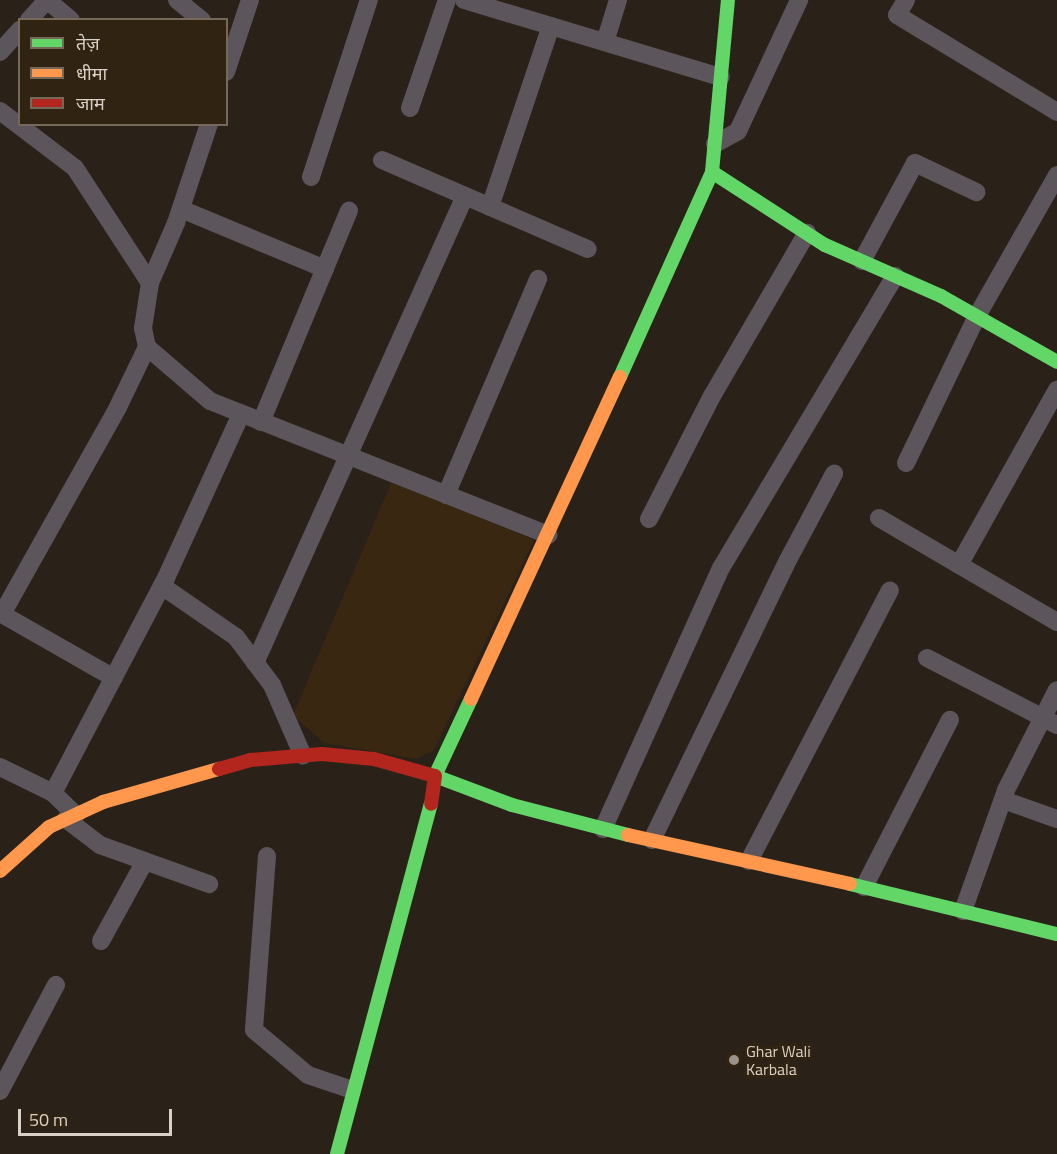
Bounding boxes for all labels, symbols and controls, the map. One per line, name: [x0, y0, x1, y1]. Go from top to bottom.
legend: [18, 18, 228, 126]
text: तेज़: [76, 30, 100, 57]
text: धीमा: [76, 60, 107, 87]
text: जाम: [76, 90, 105, 117]
place label: Ghar Wali Karbala: [746, 1041, 811, 1079]
marker: Ghar Wali Karbala: [727, 1053, 741, 1067]
scale bar: [21, 1097, 176, 1135]
text: 50 m: [29, 1106, 68, 1133]

